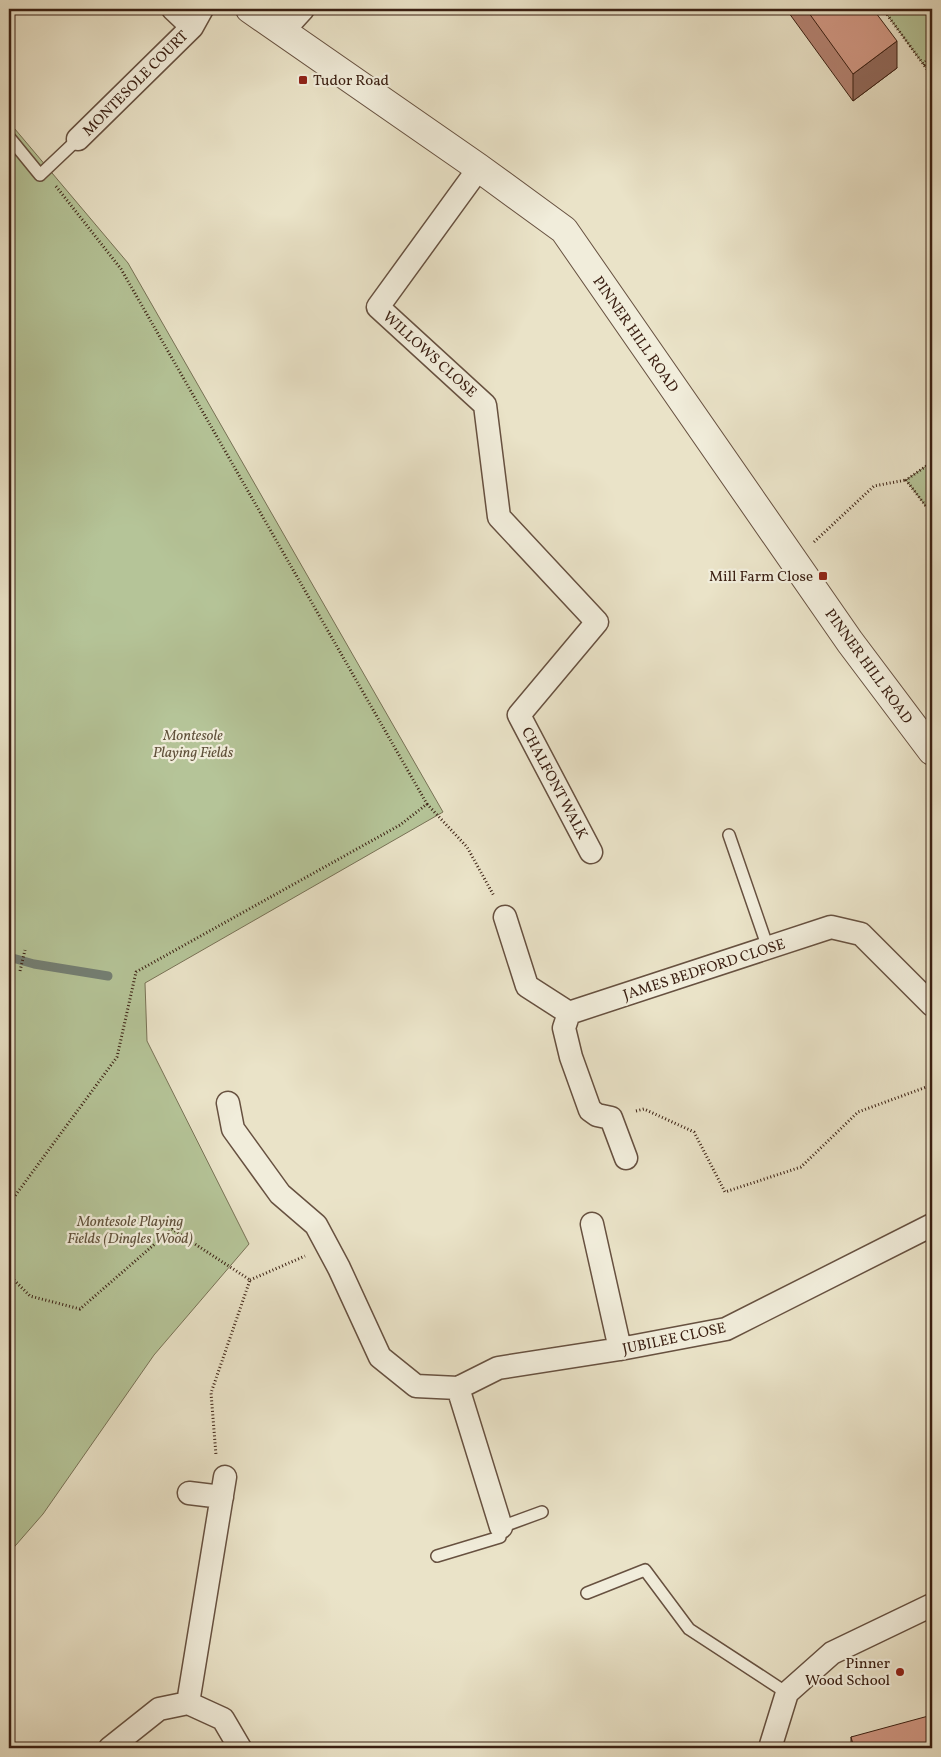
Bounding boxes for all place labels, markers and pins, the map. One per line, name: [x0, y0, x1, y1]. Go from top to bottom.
place label: Tudor Road: [313, 71, 389, 92]
marker: Tudor Road: [297, 74, 309, 86]
place label: Mill Farm Close: [709, 567, 813, 588]
marker: Mill Farm Close: [817, 570, 829, 582]
place label: Pinner Wood School: [805, 1654, 890, 1692]
marker: Pinner Wood School: [894, 1666, 906, 1678]

